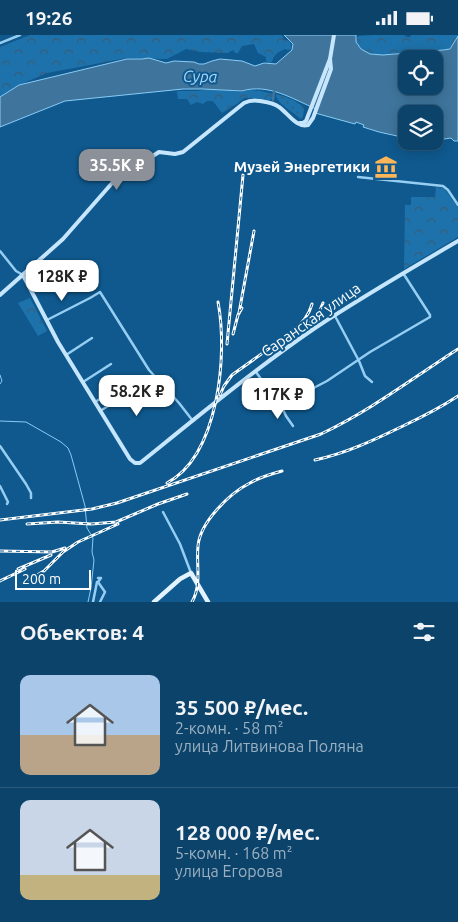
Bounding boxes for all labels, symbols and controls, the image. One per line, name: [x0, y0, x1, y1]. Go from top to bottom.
text: 19:26: [25, 7, 73, 29]
map controls: [398, 50, 443, 150]
button: locate: [398, 50, 443, 95]
water label: Сура: [183, 67, 218, 85]
button: layers: [398, 105, 443, 150]
pin: 35.5K ₽: [71, 149, 163, 191]
museum icon: Музей Энергетики: [373, 154, 399, 180]
text: 35.5K ₽: [90, 156, 144, 174]
place label: Музей Энергетики: [234, 158, 370, 175]
pin: 128K ₽: [21, 259, 103, 302]
text: 128K ₽: [37, 267, 87, 285]
street label: Саранская улица: [258, 279, 364, 360]
pin: 58.2K ₽: [91, 375, 183, 417]
pin: 117K ₽: [237, 377, 319, 420]
text: 58.2K ₽: [110, 382, 164, 400]
text: 117K ₽: [253, 385, 303, 403]
scale bar: [15, 567, 91, 590]
text: 200 m: [22, 571, 61, 587]
icon: filters: [410, 618, 438, 646]
text: Объектов: 4: [20, 620, 144, 644]
icon: home: [60, 695, 120, 755]
text: 35 500 ₽/мес.: [175, 695, 308, 719]
text: 2-комн. · 58 m²: [175, 719, 283, 737]
text: улица Литвинова Поляна: [175, 737, 364, 755]
icon: home: [60, 820, 120, 880]
text: 128 000 ₽/мес.: [175, 820, 320, 844]
text: 5-комн. · 168 m²: [175, 844, 292, 862]
text: улица Егорова: [175, 862, 283, 880]

